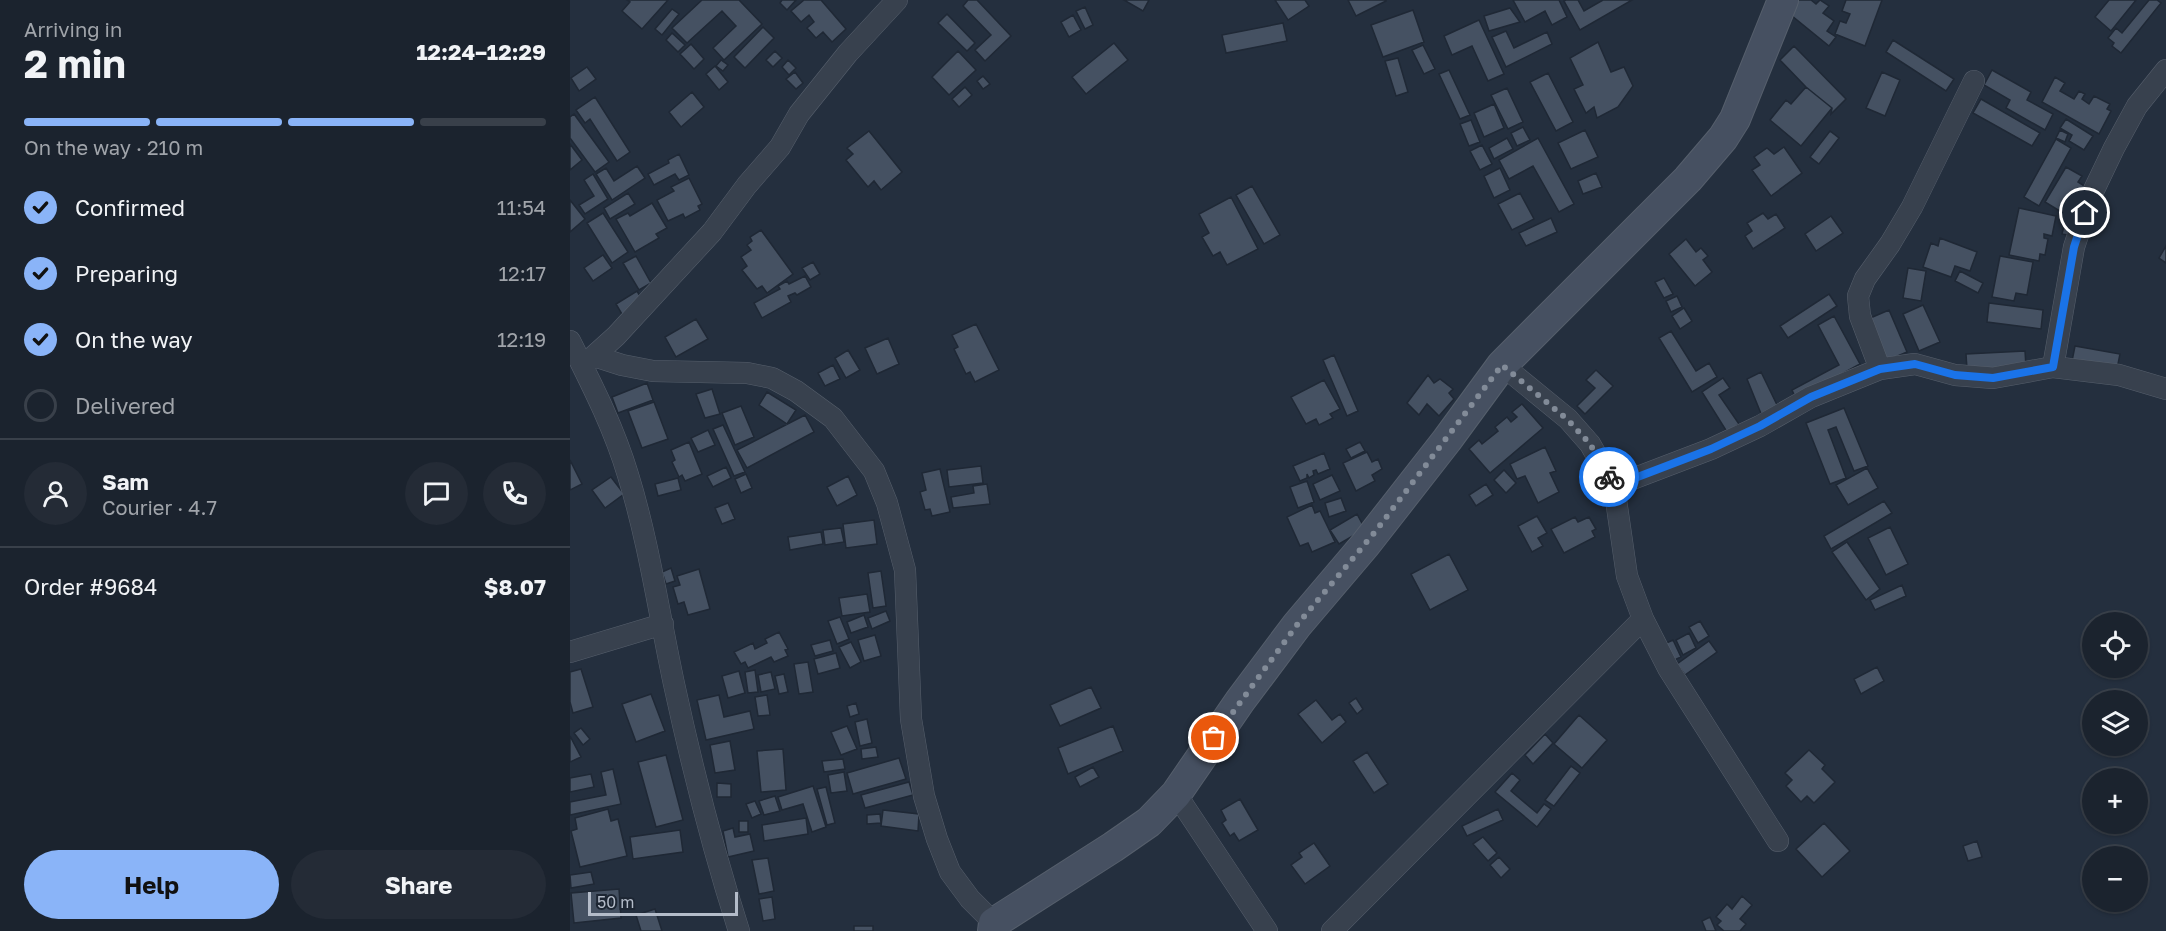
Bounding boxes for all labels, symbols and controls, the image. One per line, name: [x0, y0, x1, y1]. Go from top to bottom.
text: Arriving in: [24, 17, 122, 41]
text: 12:24–12:29: [416, 38, 546, 65]
text: 2 min: [24, 40, 126, 87]
text: On the way · 210 m: [24, 135, 203, 159]
pin: [2059, 187, 2110, 238]
icon: check: [24, 191, 57, 224]
text: Confirmed: [75, 194, 185, 221]
text: 11:54: [497, 195, 546, 219]
icon: home: [2068, 196, 2101, 229]
icon: check: [24, 257, 57, 290]
text: Preparing: [75, 260, 178, 287]
text: 12:17: [498, 261, 546, 285]
icon: check: [24, 323, 57, 356]
text: On the way: [75, 326, 193, 353]
text: 12:19: [497, 327, 546, 351]
text: Delivered: [75, 392, 175, 419]
courier: [1579, 447, 1639, 507]
icon: bike: [1593, 461, 1626, 494]
button: person: [24, 462, 87, 525]
button: chat: [405, 462, 468, 525]
button: phone: [483, 462, 546, 525]
text: Sam: [102, 468, 149, 495]
text: Courier · 4.7: [102, 495, 217, 519]
text: Order #9684: [24, 573, 157, 600]
text: $8.07: [484, 573, 546, 600]
map controls: [2082, 612, 2148, 912]
button: locate: [2082, 612, 2148, 678]
button: layers: [2082, 690, 2148, 756]
pin: [1188, 712, 1239, 763]
icon: bag: [1197, 721, 1230, 754]
button: +: [2082, 768, 2148, 834]
button: −: [2082, 846, 2148, 912]
button: Help: [24, 850, 279, 919]
button: Share: [291, 850, 546, 919]
scale bar: [588, 889, 738, 916]
text: 50 m: [597, 892, 634, 912]

